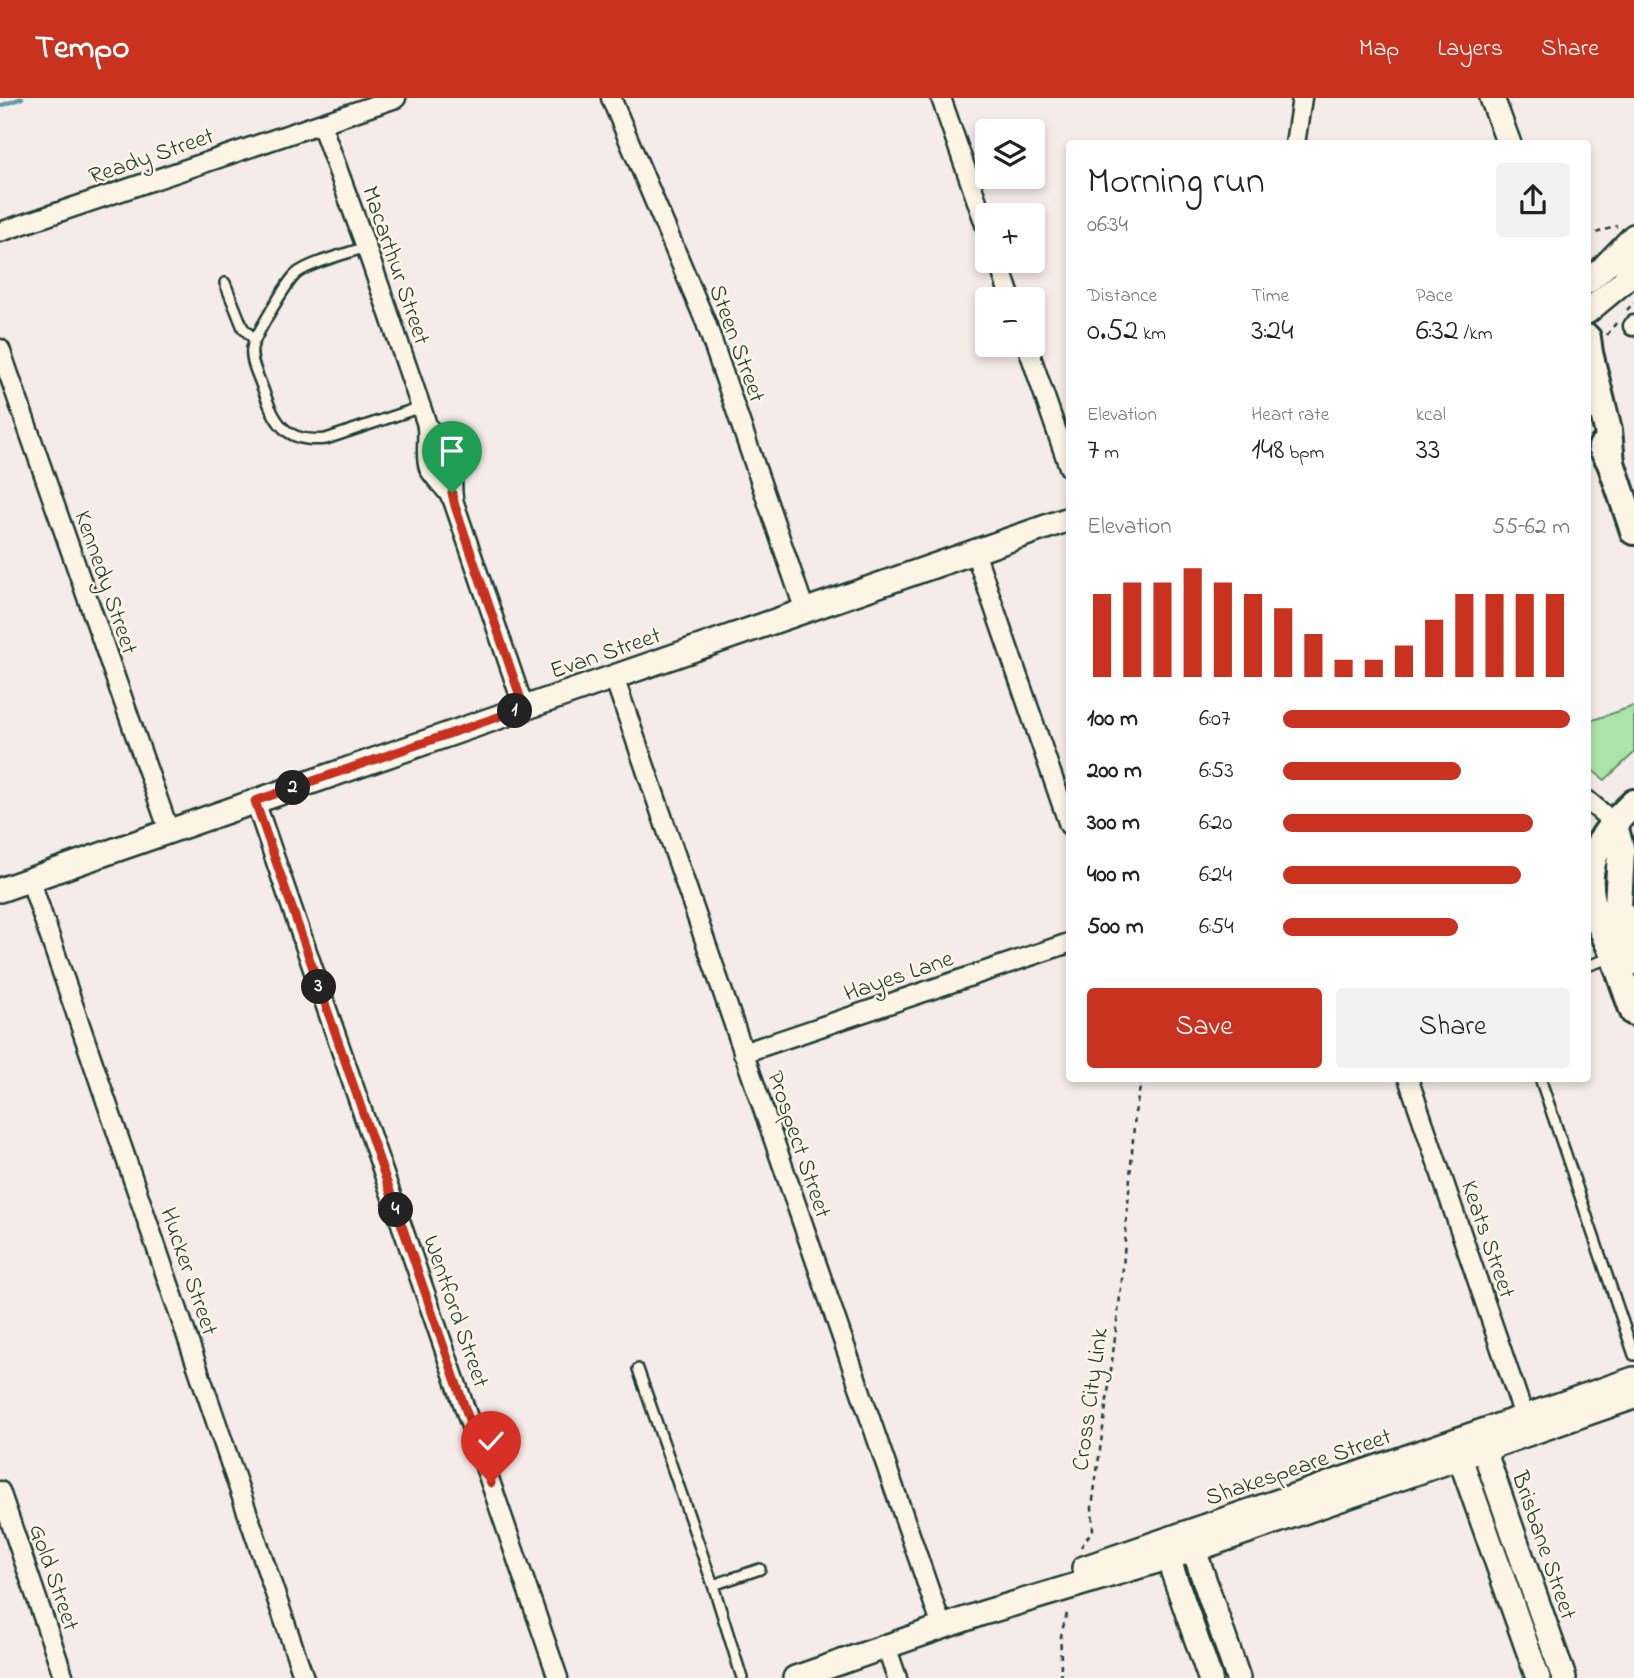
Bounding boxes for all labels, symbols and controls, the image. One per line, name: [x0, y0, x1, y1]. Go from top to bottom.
text: Tempo: [35, 25, 129, 73]
text: Map: [1359, 32, 1399, 67]
text: Layers: [1437, 32, 1503, 67]
text: Share: [1541, 32, 1599, 67]
map controls: [975, 119, 1045, 357]
button: layers: [975, 119, 1045, 189]
street label: Ready Street: [85, 120, 219, 196]
text: Morning run: [1087, 155, 1265, 211]
button: share: [1496, 163, 1570, 237]
street label: Macarthur Street: [351, 182, 438, 350]
button: +: [975, 203, 1045, 273]
text: 06:34: [1087, 209, 1128, 242]
street label: Steen Street: [698, 280, 773, 408]
text: Distance: [1087, 283, 1157, 310]
text: Time: [1251, 283, 1289, 310]
text: Pace: [1416, 283, 1453, 310]
button: −: [975, 287, 1045, 357]
text: 0.52: [1087, 310, 1138, 354]
text: 3:24: [1251, 310, 1294, 354]
text: 6:32: [1416, 310, 1459, 354]
text: km: [1138, 321, 1166, 348]
text: /km: [1459, 321, 1492, 348]
text: Elevation: [1087, 402, 1157, 429]
text: Heart rate: [1251, 402, 1329, 429]
text: kcal: [1416, 402, 1446, 429]
pin: [422, 421, 482, 493]
text: 7: [1087, 429, 1099, 473]
text: 148: [1251, 429, 1284, 473]
text: 33: [1416, 429, 1440, 473]
icon: arrive: [433, 432, 471, 470]
text: m: [1099, 440, 1119, 467]
text: bpm: [1284, 440, 1324, 467]
street label: Kennedy Street: [63, 506, 146, 660]
text: Elevation: [1087, 511, 1172, 544]
text: 55–62 m: [1492, 511, 1570, 544]
street label: Evan Street: [546, 619, 666, 690]
pin: 1: [498, 694, 532, 728]
text: 1: [511, 697, 518, 724]
text: 100 m: [1087, 703, 1138, 736]
text: 6:07: [1199, 703, 1231, 736]
text: 200 m: [1087, 755, 1142, 788]
text: 6:53: [1199, 755, 1234, 788]
pin: 2: [276, 770, 310, 806]
text: 2: [288, 774, 297, 801]
text: 300 m: [1087, 807, 1140, 840]
text: 6:20: [1199, 807, 1232, 840]
text: 400 m: [1087, 859, 1140, 892]
text: 6:24: [1199, 859, 1232, 892]
text: 500 m: [1087, 911, 1144, 944]
text: 6:54: [1199, 911, 1234, 944]
street label: Hayes Lane: [839, 942, 959, 1013]
pin: 3: [302, 970, 336, 1004]
text: 3: [315, 973, 322, 1000]
button: Save: [1087, 988, 1322, 1068]
button: Share: [1336, 988, 1570, 1068]
street label: Prospect Street: [756, 1066, 839, 1223]
street label: Keats Street: [1450, 1176, 1523, 1303]
pin: 4: [378, 1192, 414, 1228]
text: 4: [392, 1196, 399, 1223]
street label: Hucker Street: [149, 1203, 226, 1341]
street label: Wentford Street: [412, 1231, 497, 1393]
street label: Cross City Link: [1064, 1325, 1120, 1473]
pin: [461, 1411, 521, 1483]
street label: Shakespeare Street: [1201, 1420, 1397, 1517]
icon: check: [472, 1422, 510, 1460]
street label: Brisbane Street: [1501, 1466, 1584, 1625]
street label: Gold Street: [18, 1520, 87, 1636]

